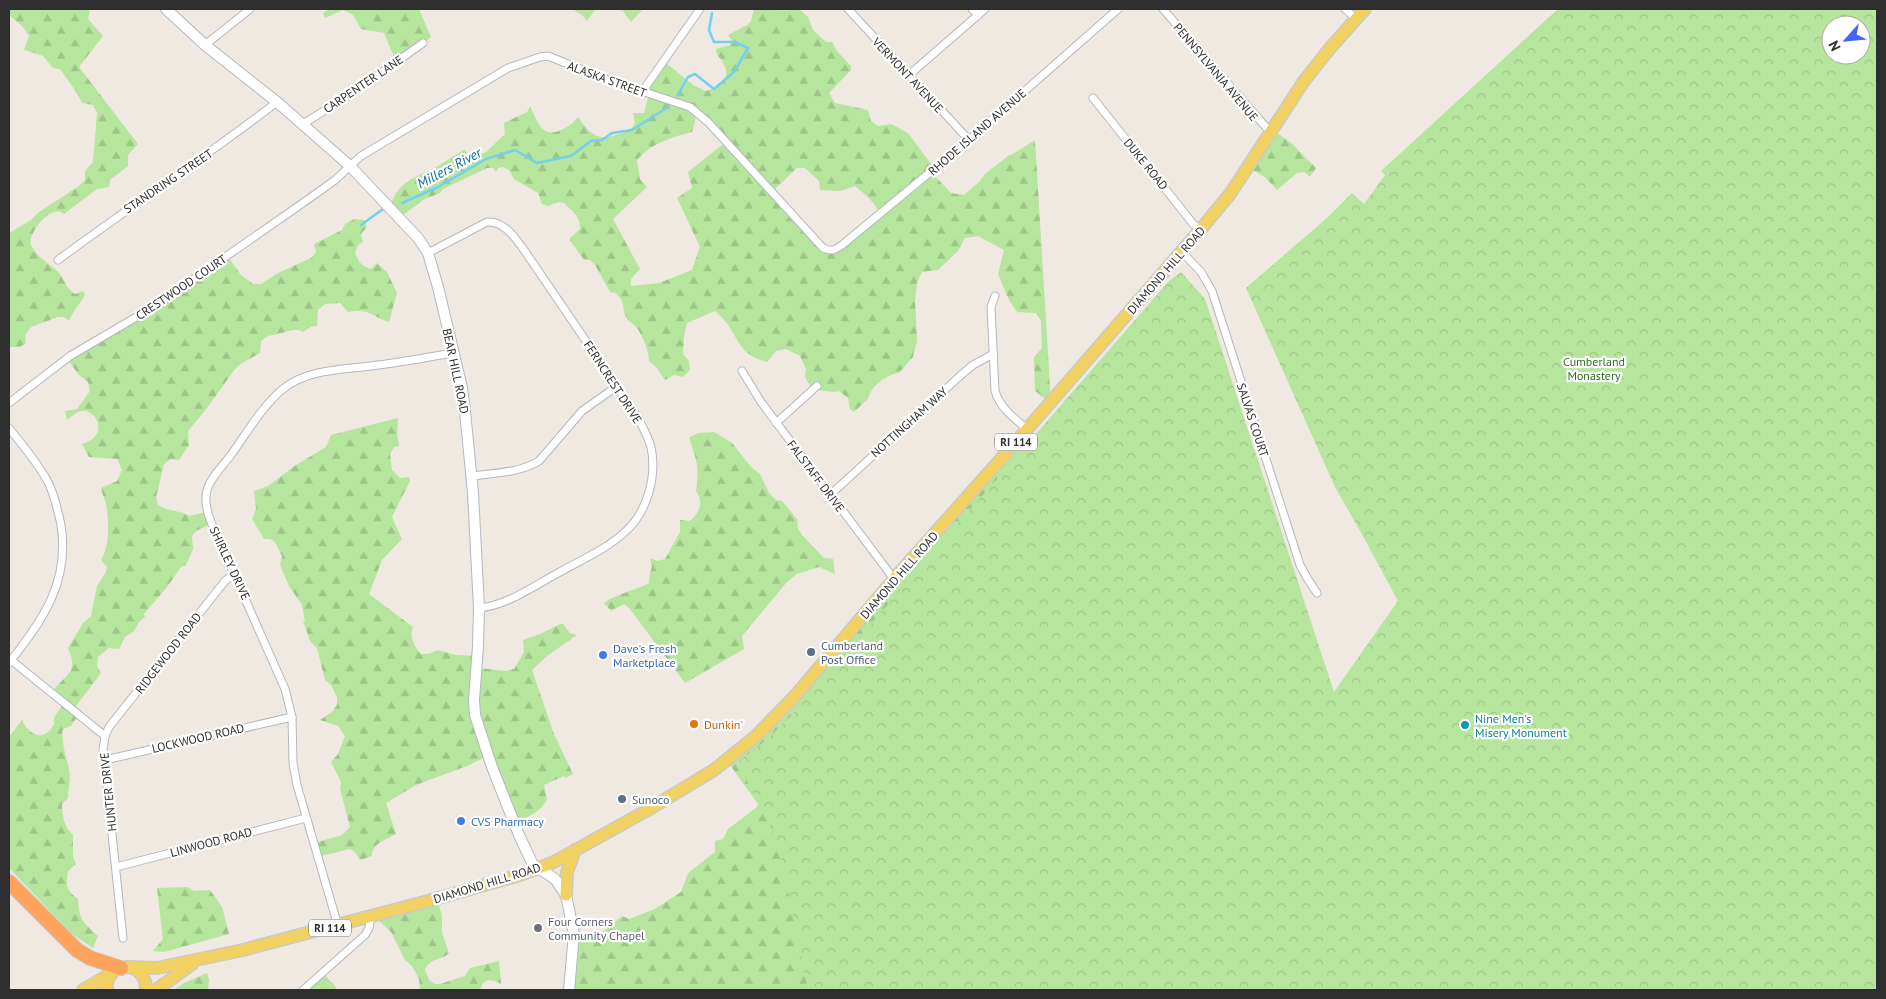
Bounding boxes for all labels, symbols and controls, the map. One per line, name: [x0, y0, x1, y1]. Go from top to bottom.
north arrow: [1821, 15, 1871, 65]
street label: PENNSYLVANIA AVENUE: [1171, 20, 1261, 124]
street label: VERMONT AVENUE: [869, 34, 947, 116]
text: N: [1824, 38, 1845, 54]
street label: CARPENTER LANE: [320, 52, 406, 116]
street label: ALASKA STREET: [565, 58, 649, 100]
street label: RHODE ISLAND AVENUE: [925, 85, 1029, 179]
street label: DUKE ROAD: [1121, 135, 1171, 193]
water label: Millers River: [414, 143, 486, 193]
street label: STANDRING STREET: [121, 145, 216, 216]
street label: DIAMOND HILL ROAD: [1124, 223, 1208, 317]
street label: CRESTWOOD COURT: [133, 251, 230, 323]
street label: BEAR HILL ROAD: [440, 327, 472, 415]
street label: FERNCREST DRIVE: [581, 338, 645, 426]
park label: Cumberland Monastery: [1563, 354, 1625, 383]
street label: SALVAS COURT: [1234, 381, 1272, 459]
street label: NOTTINGHAM WAY: [867, 383, 951, 460]
road number: RI 114: [995, 434, 1037, 451]
street label: FALSTAFF DRIVE: [784, 437, 848, 515]
street label: SHIRLEY DRIVE: [206, 524, 254, 602]
street label: DIAMOND HILL ROAD: [857, 528, 941, 622]
street label: RIDGEWOOD ROAD: [132, 609, 204, 697]
place label: Cumberland Post Office: [821, 638, 883, 667]
place label: Dave's Fresh Marketplace: [613, 641, 677, 670]
marker: Cumberland Post Office: [805, 646, 817, 658]
marker: Dave's Fresh Marketplace: [597, 649, 609, 661]
place label: Nine Men's Misery Monument: [1475, 711, 1567, 740]
place label: Dunkin': [704, 717, 743, 732]
marker: Dunkin': [688, 718, 700, 730]
marker: Nine Men's Misery Monument: [1459, 719, 1471, 731]
street label: LOCKWOOD ROAD: [150, 720, 246, 756]
street label: HUNTER DRIVE: [96, 752, 120, 832]
place label: Sunoco: [632, 792, 669, 807]
marker: Sunoco: [616, 793, 628, 805]
place label: CVS Pharmacy: [471, 814, 544, 829]
marker: CVS Pharmacy: [455, 815, 467, 827]
street label: LINWOOD ROAD: [168, 824, 254, 860]
street label: DIAMOND HILL ROAD: [432, 860, 543, 906]
place label: Four Corners Community Chapel: [548, 914, 645, 943]
road number: RI 114: [309, 920, 351, 936]
marker: Four Corners Community Chapel: [532, 922, 544, 934]

